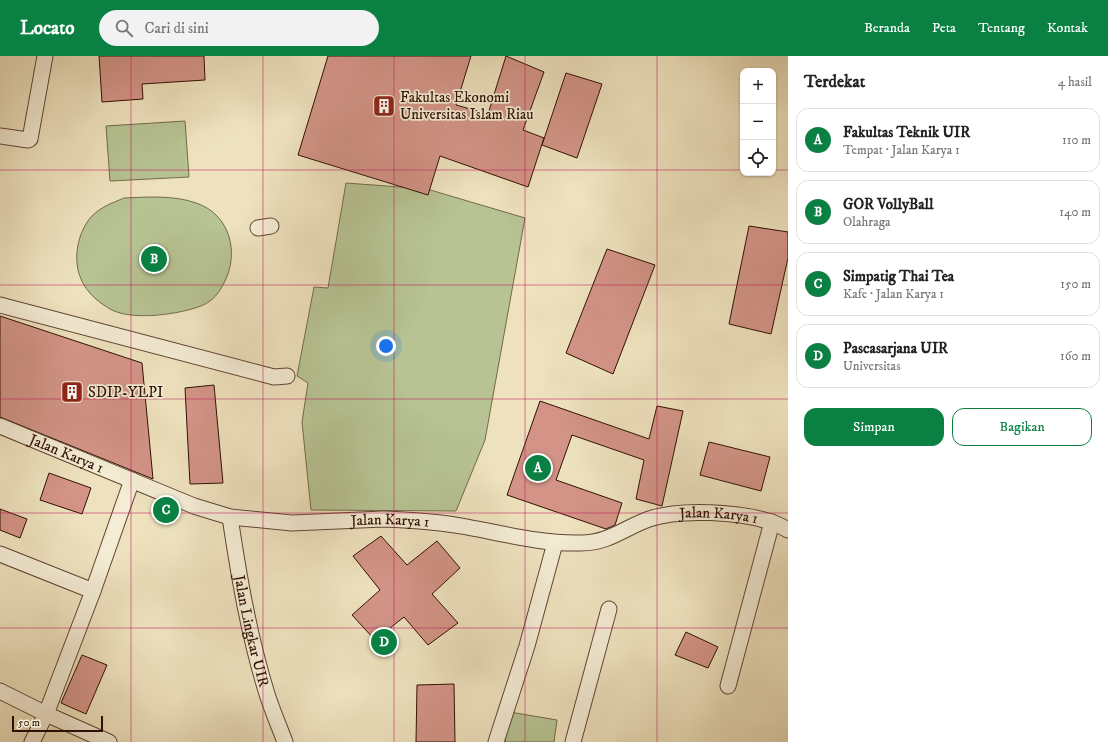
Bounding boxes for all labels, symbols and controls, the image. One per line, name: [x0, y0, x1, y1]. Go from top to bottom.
search box: [99, 10, 379, 46]
text: Locato: [20, 17, 75, 40]
icon: search: [113, 17, 135, 39]
text: Cari di sini: [145, 19, 209, 38]
text: Beranda: [864, 19, 910, 37]
text: Peta: [932, 19, 956, 37]
text: Tentang: [978, 19, 1025, 37]
text: Kontak: [1047, 19, 1088, 37]
map controls: [740, 68, 776, 176]
button: +: [740, 68, 776, 104]
text: Terdekat: [804, 71, 865, 93]
text: 4 hasil: [1058, 74, 1092, 90]
place label: Fakultas Ekonomi Universitas Islam Riau: [400, 88, 534, 124]
building icon: Fakultas Ekonomi Universitas Islam Riau: [371, 93, 397, 119]
button: −: [740, 104, 776, 140]
text: Fakultas Teknik UIR: [843, 123, 970, 142]
text: A: [814, 132, 822, 148]
text: 110 m: [1062, 132, 1091, 148]
button: locate: [740, 140, 776, 176]
text: Tempat · Jalan Karya 1: [843, 142, 960, 158]
text: GOR VollyBall: [843, 195, 934, 214]
text: B: [814, 204, 822, 220]
text: 140 m: [1059, 204, 1091, 220]
text: Olahraga: [843, 214, 891, 230]
pin: B: [141, 244, 167, 274]
text: Simpatig Thai Tea: [843, 267, 954, 286]
text: C: [814, 276, 822, 292]
text: 150 m: [1060, 276, 1091, 292]
text: Kafe · Jalan Karya 1: [843, 286, 944, 302]
your location: [376, 336, 396, 356]
text: Pascasarjana UIR: [843, 339, 948, 358]
text: D: [813, 348, 823, 364]
text: 160 m: [1060, 348, 1091, 364]
text: Universitas: [843, 358, 900, 374]
building icon: SDIP-YLPI: [59, 379, 85, 405]
place label: SDIP-YLPI: [88, 383, 163, 402]
button: Simpan: [804, 408, 944, 446]
button: Bagikan: [952, 408, 1092, 446]
street label: Jalan Karya 1: [25, 429, 107, 477]
pin: A: [525, 453, 551, 483]
pin: C: [153, 495, 179, 525]
street label: Jalan Karya 1: [677, 503, 760, 528]
street label: Jalan Karya 1: [348, 509, 430, 531]
street label: Jalan Lingkar UIR: [230, 572, 274, 689]
pin: D: [371, 627, 397, 657]
scale bar: [12, 714, 103, 733]
text: 50 m: [18, 716, 40, 730]

